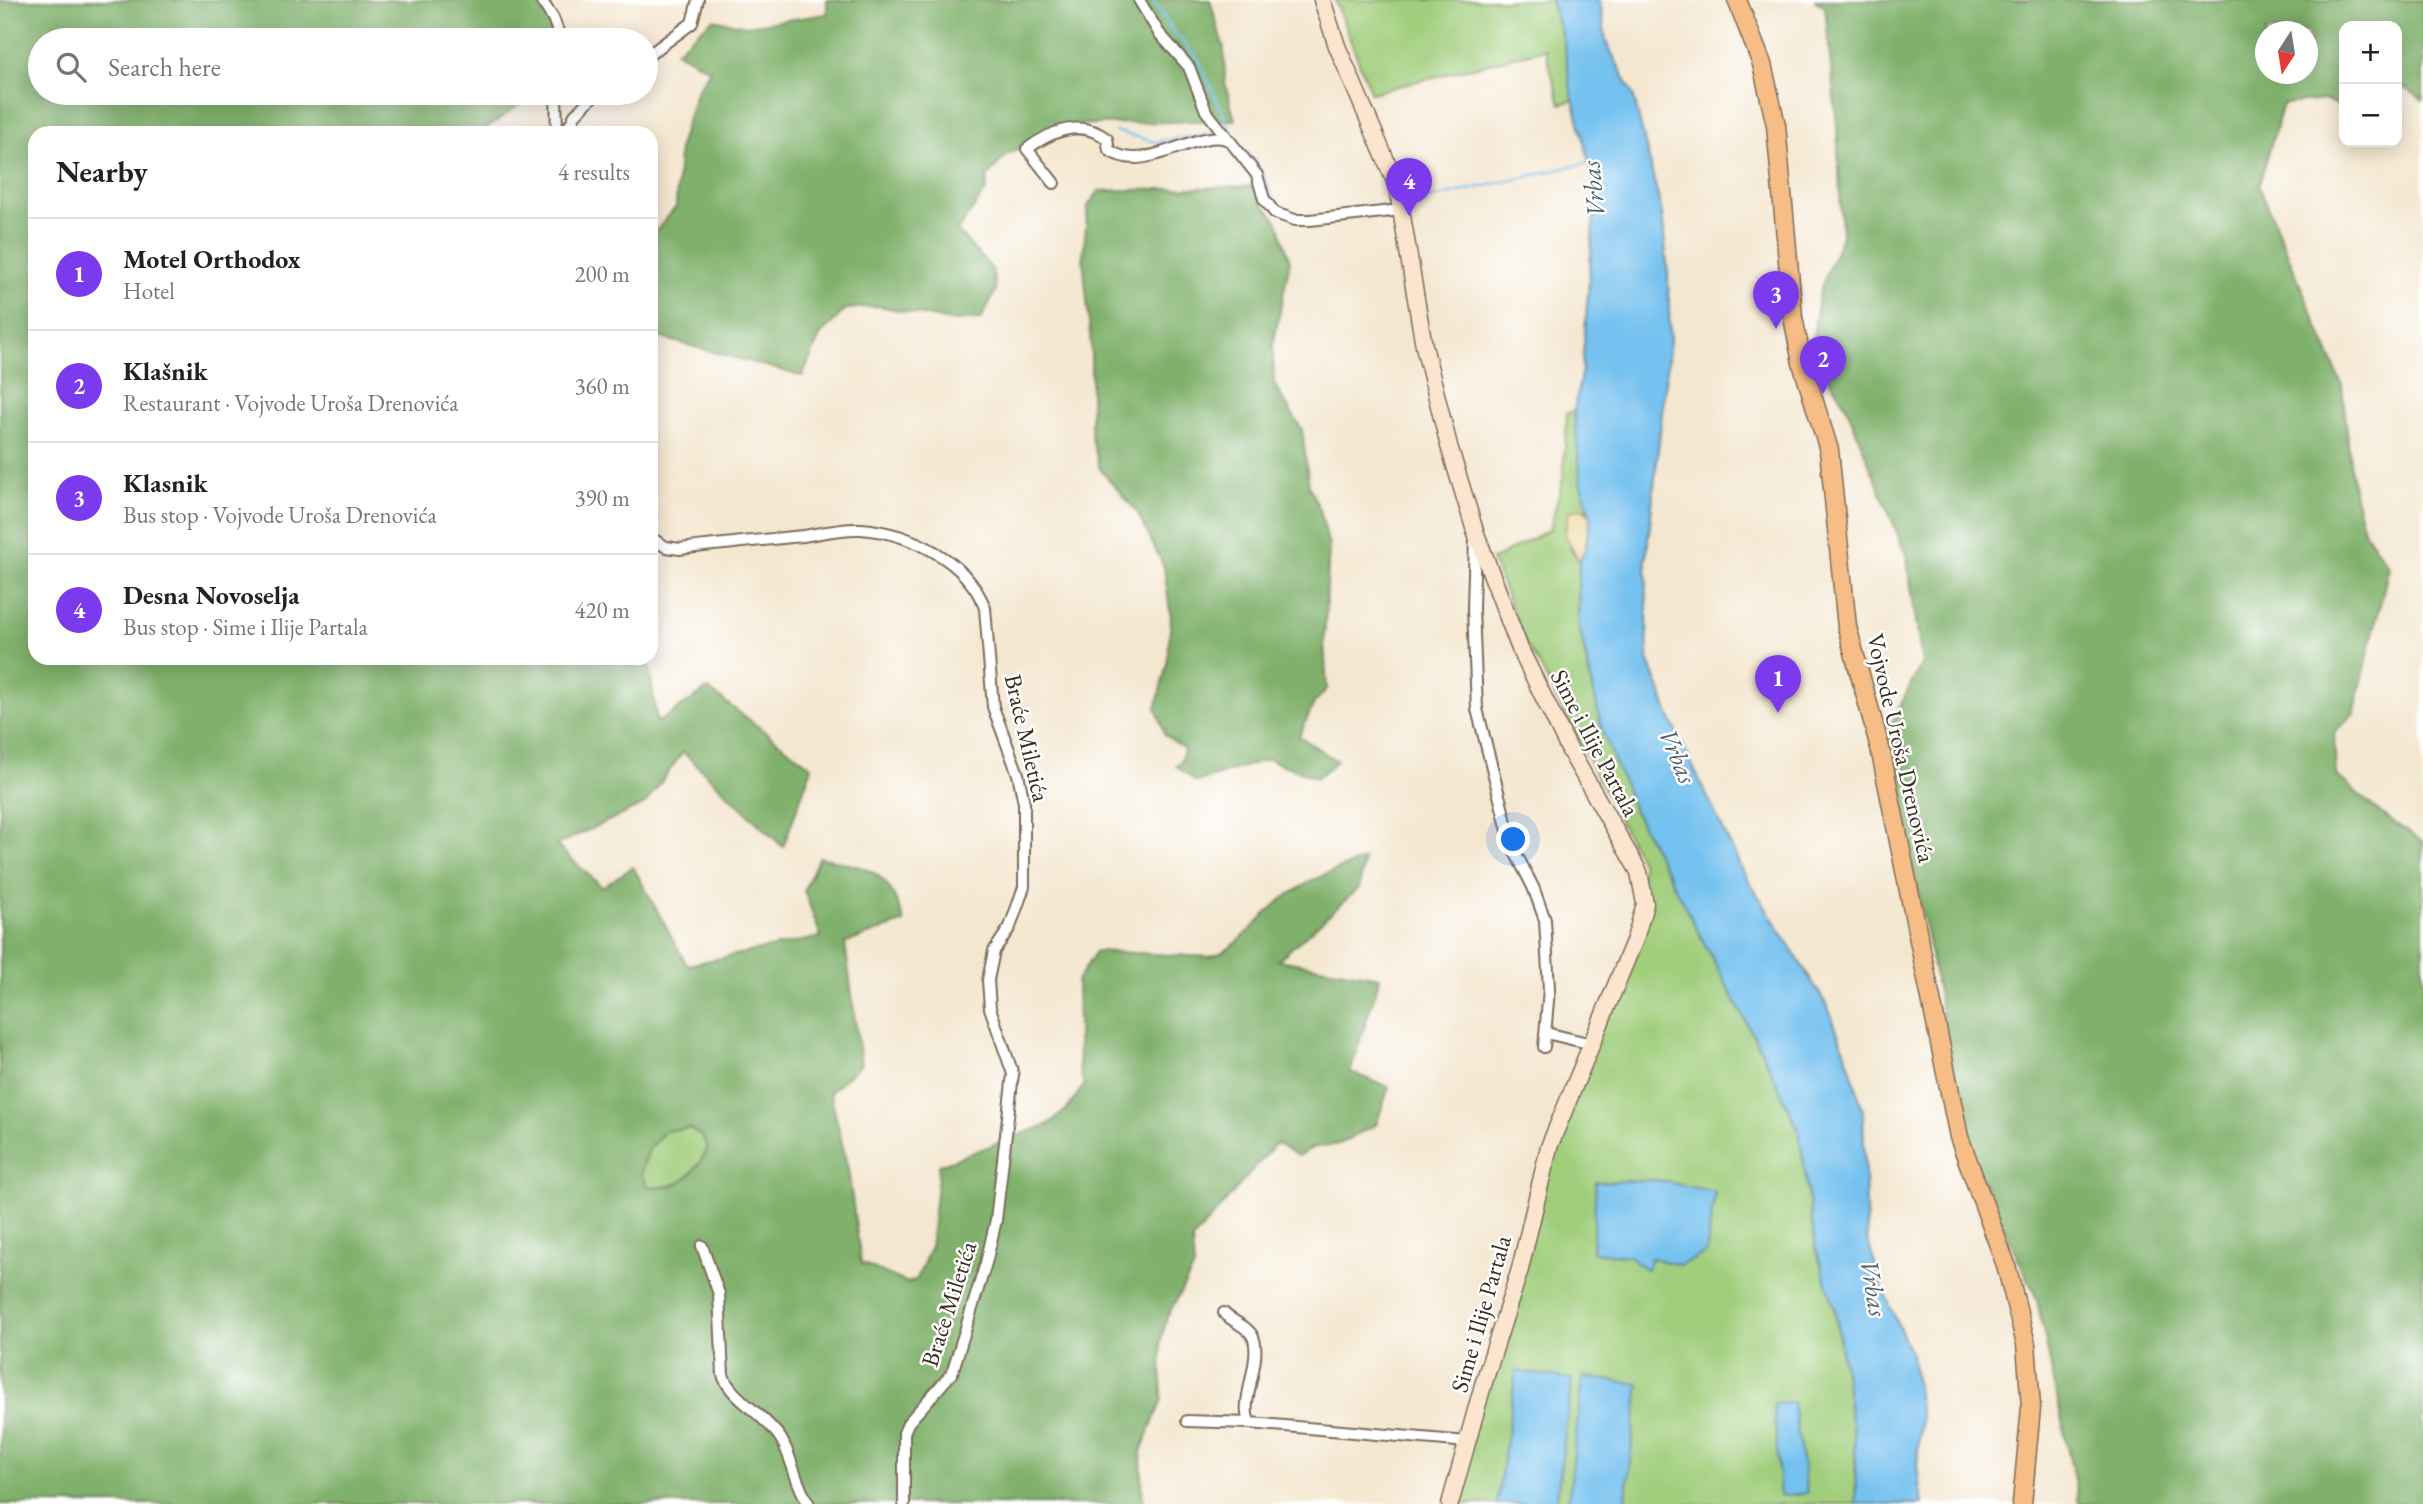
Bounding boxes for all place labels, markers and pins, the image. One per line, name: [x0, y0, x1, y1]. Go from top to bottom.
pin: 4: [1386, 158, 1432, 216]
pin: 3: [1753, 271, 1799, 329]
pin: 2: [1800, 336, 1846, 394]
pin: 1: [1755, 655, 1801, 713]

